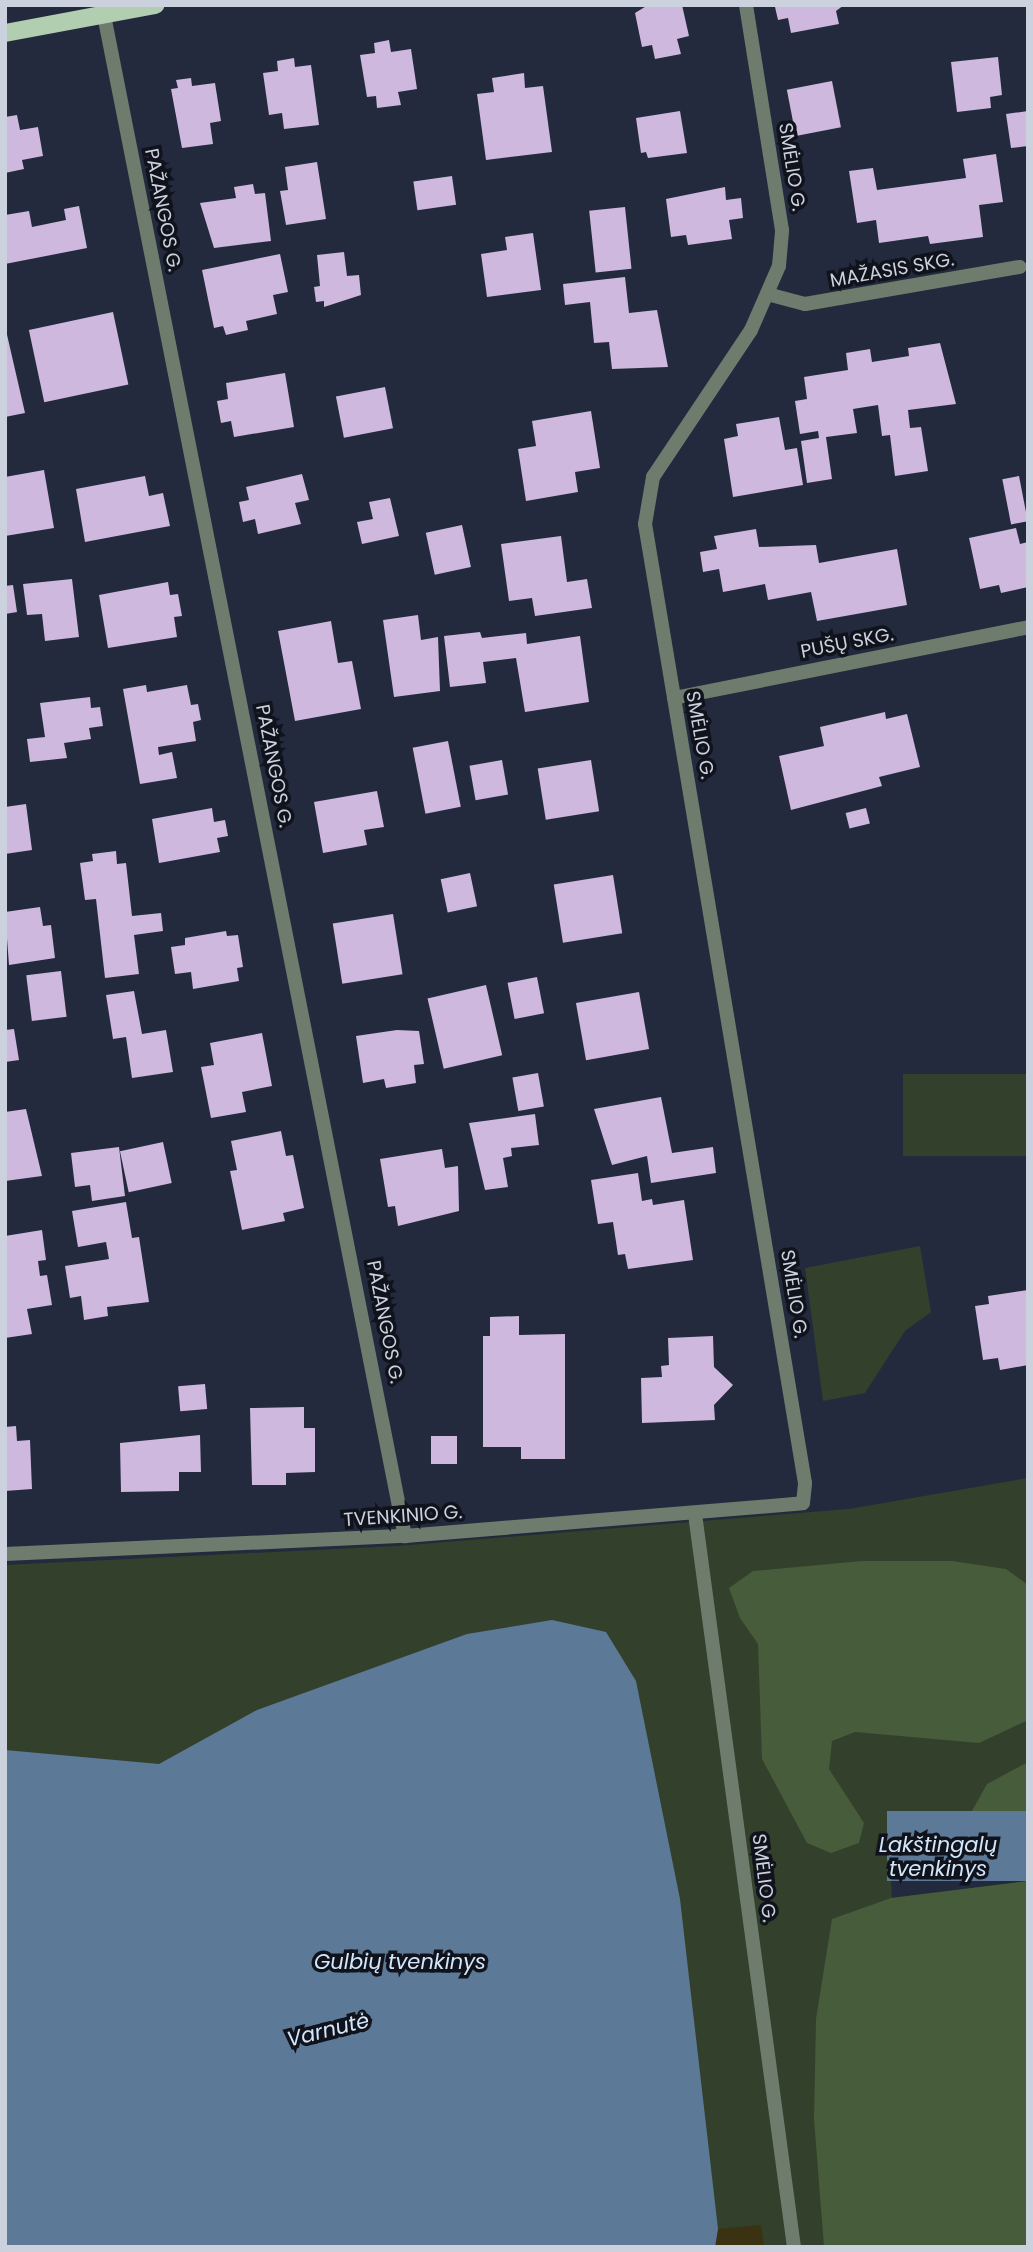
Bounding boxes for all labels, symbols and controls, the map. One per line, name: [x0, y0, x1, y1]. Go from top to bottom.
street label: SMĖLIO G.: [774, 121, 810, 213]
street label: PAŽANGOS G.: [140, 146, 186, 274]
street label: MAŽASIS SKG.: [828, 248, 956, 292]
street label: PUŠŲ SKG.: [799, 623, 895, 663]
street label: SMĖLIO G.: [681, 689, 719, 781]
street label: PAŽANGOS G.: [251, 702, 297, 830]
street label: SMĖLIO G.: [776, 1248, 812, 1340]
street label: PAŽANGOS G.: [362, 1258, 408, 1386]
street label: TVENKINIO G.: [343, 1500, 463, 1532]
street label: SMĖLIO G.: [747, 1832, 781, 1924]
water label: Lakštingalų tvenkinys: [879, 1832, 997, 1882]
water label: Gulbių tvenkinys: [314, 1949, 486, 1975]
water label: Varnutė: [284, 2008, 372, 2052]

